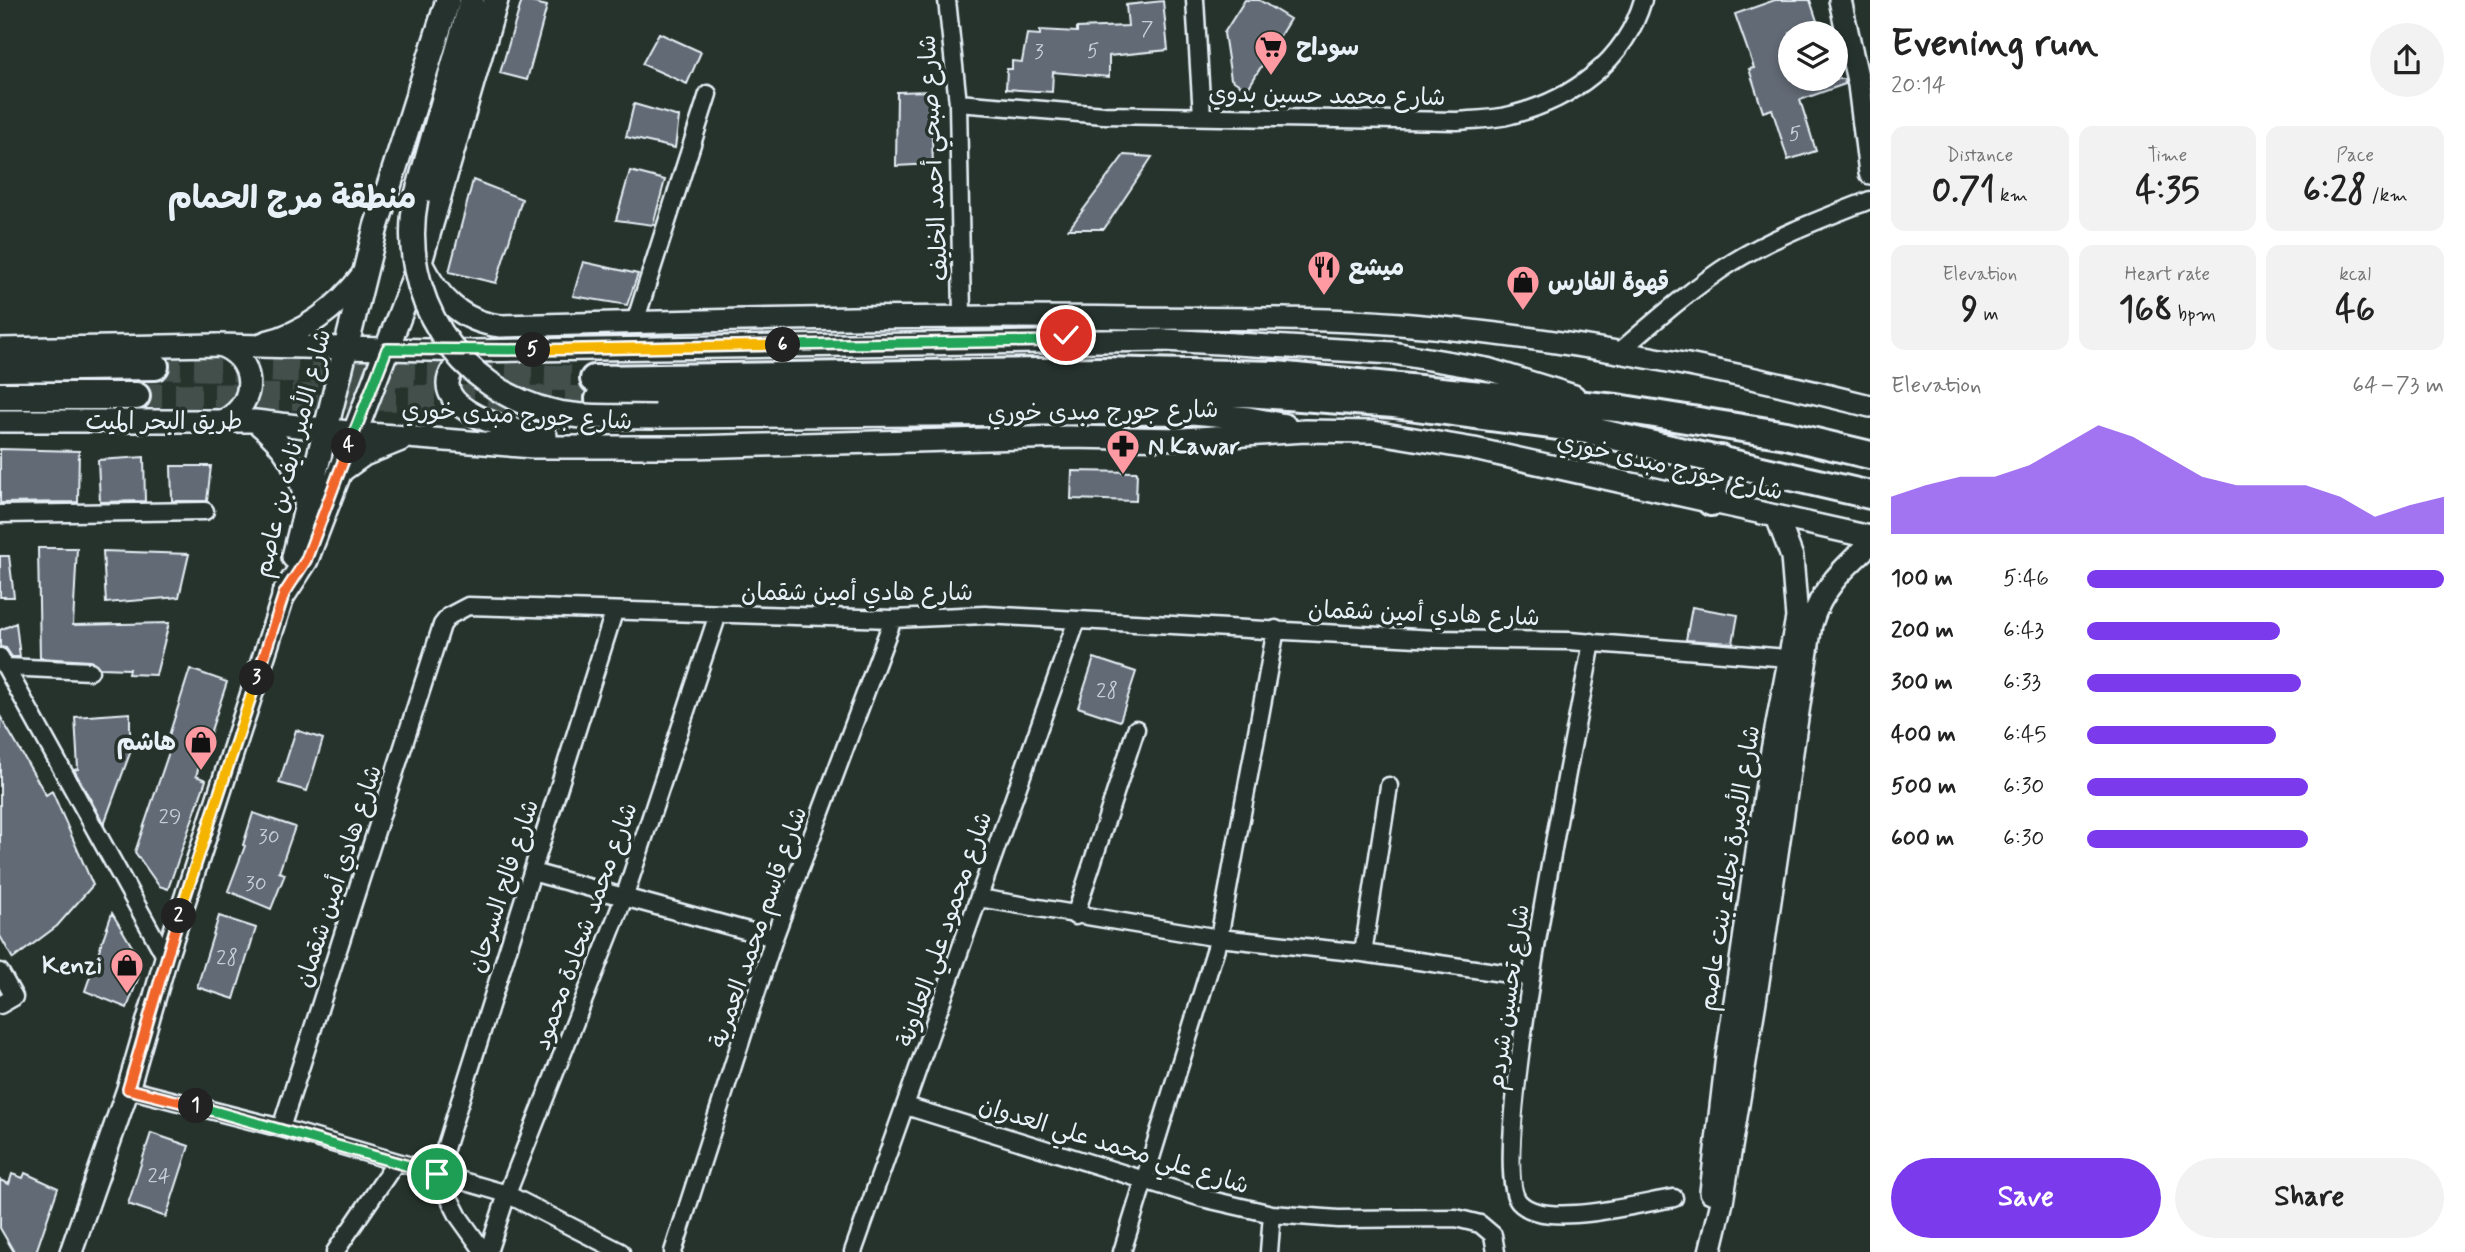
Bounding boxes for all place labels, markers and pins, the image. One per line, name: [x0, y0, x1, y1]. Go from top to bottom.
supermarket icon: سوداح: [1252, 28, 1290, 77]
place label: سوداح: [1296, 33, 1359, 64]
restaurant icon: ميشع: [1305, 248, 1343, 297]
place label: ميشع: [1348, 253, 1404, 284]
shop icon: قهوة الفارس: [1504, 263, 1542, 312]
place label: قهوة الفارس: [1548, 268, 1669, 299]
pin: [1036, 305, 1096, 365]
pin: 6: [766, 328, 800, 362]
pin: 5: [516, 332, 550, 368]
pharmacy icon: N Kawar: [1104, 427, 1142, 476]
pin: 4: [332, 428, 366, 464]
place label: N Kawar: [1148, 432, 1240, 463]
pin: 3: [240, 660, 274, 696]
shop icon: هاشم: [182, 723, 220, 772]
place label: هاشم: [117, 728, 176, 760]
pin: 2: [162, 898, 196, 934]
shop icon: Kenzi: [108, 946, 146, 995]
place label: Kenzi: [42, 951, 102, 982]
pin: 1: [178, 1088, 214, 1124]
pin: [407, 1144, 467, 1204]

